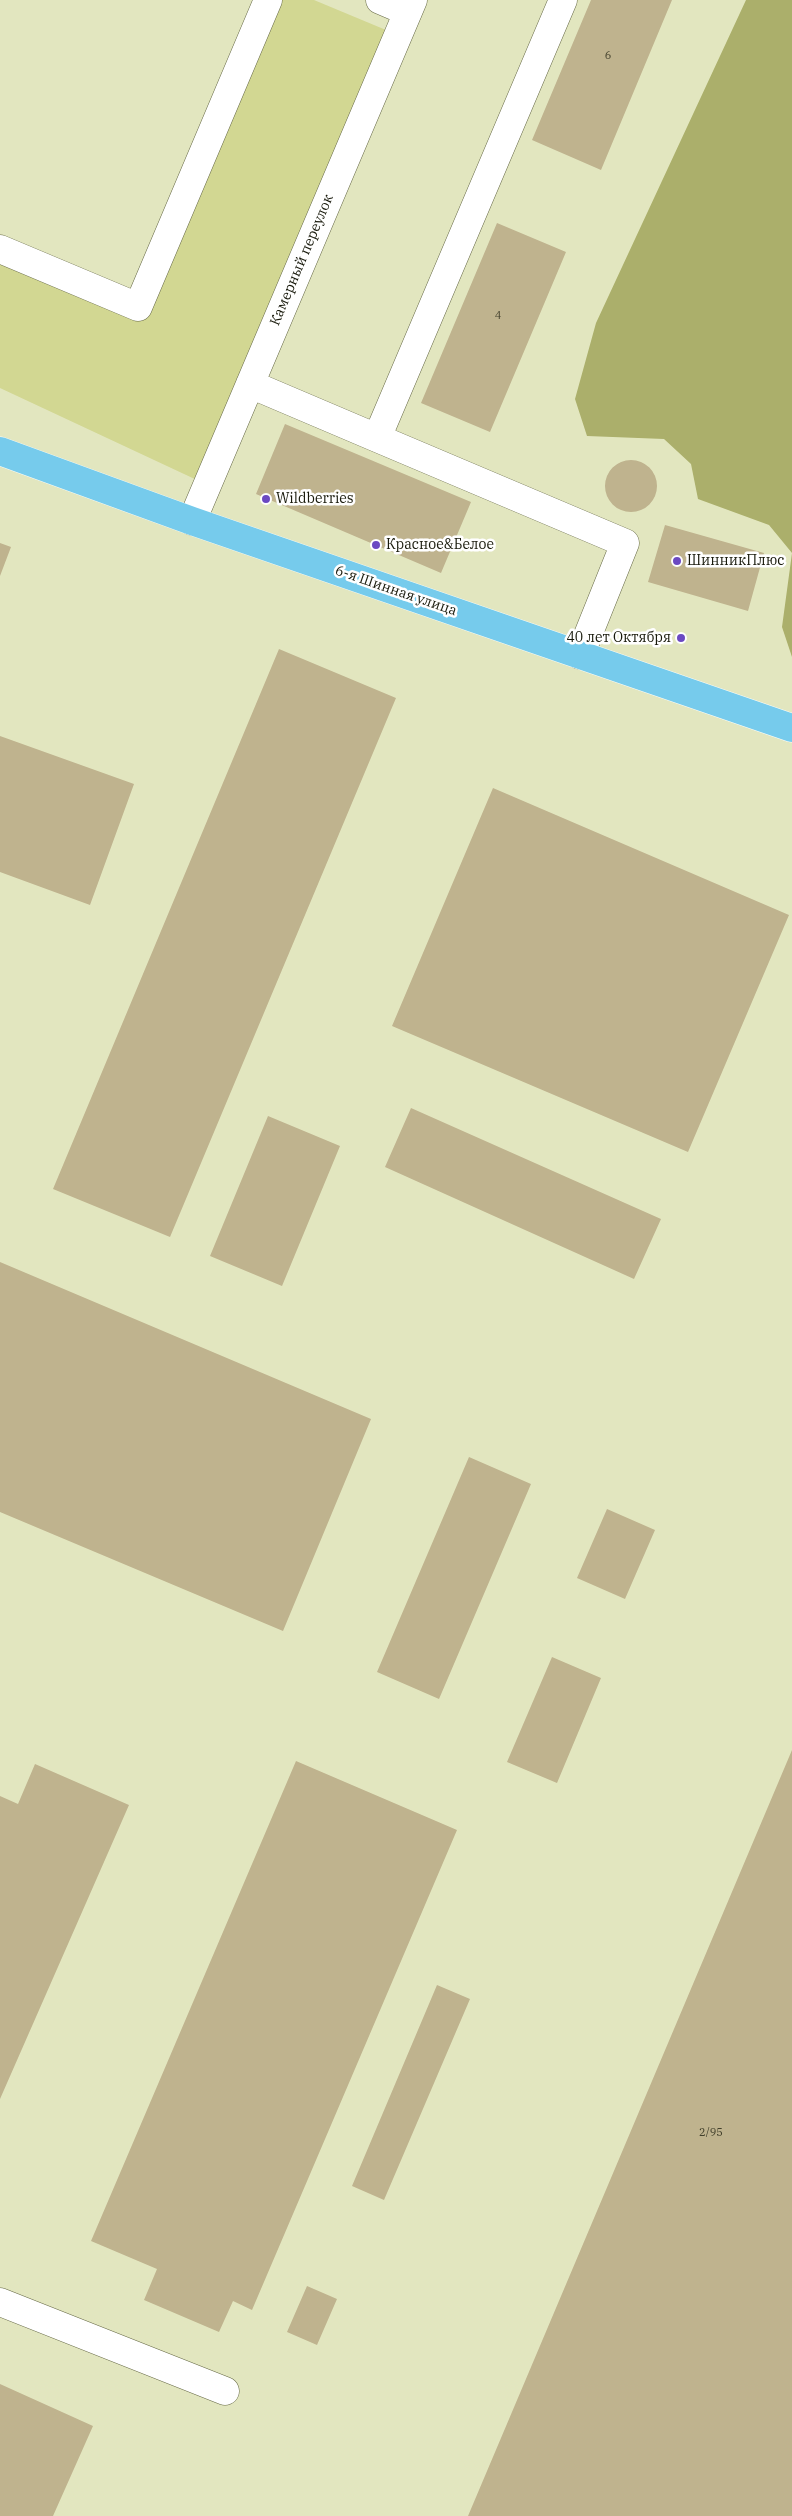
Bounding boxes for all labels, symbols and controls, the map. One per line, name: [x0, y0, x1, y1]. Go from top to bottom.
house number: 6: [605, 49, 611, 63]
street label: Камерный переулок: [267, 192, 337, 328]
house number: 4: [495, 309, 501, 323]
place label: Wildberries: [276, 491, 354, 507]
marker: Wildberries: [260, 493, 272, 505]
place label: Красное&Белое: [386, 537, 494, 553]
marker: Красное&Белое: [370, 539, 382, 551]
place label: ШинникПлюс: [687, 553, 784, 569]
marker: ШинникПлюс: [671, 555, 683, 567]
street label: 6-я Шинная улица: [333, 562, 459, 620]
place label: 40 лет Октября: [566, 630, 671, 646]
marker: 40 лет Октября: [675, 632, 687, 644]
house number: 2/95: [699, 2126, 723, 2140]

